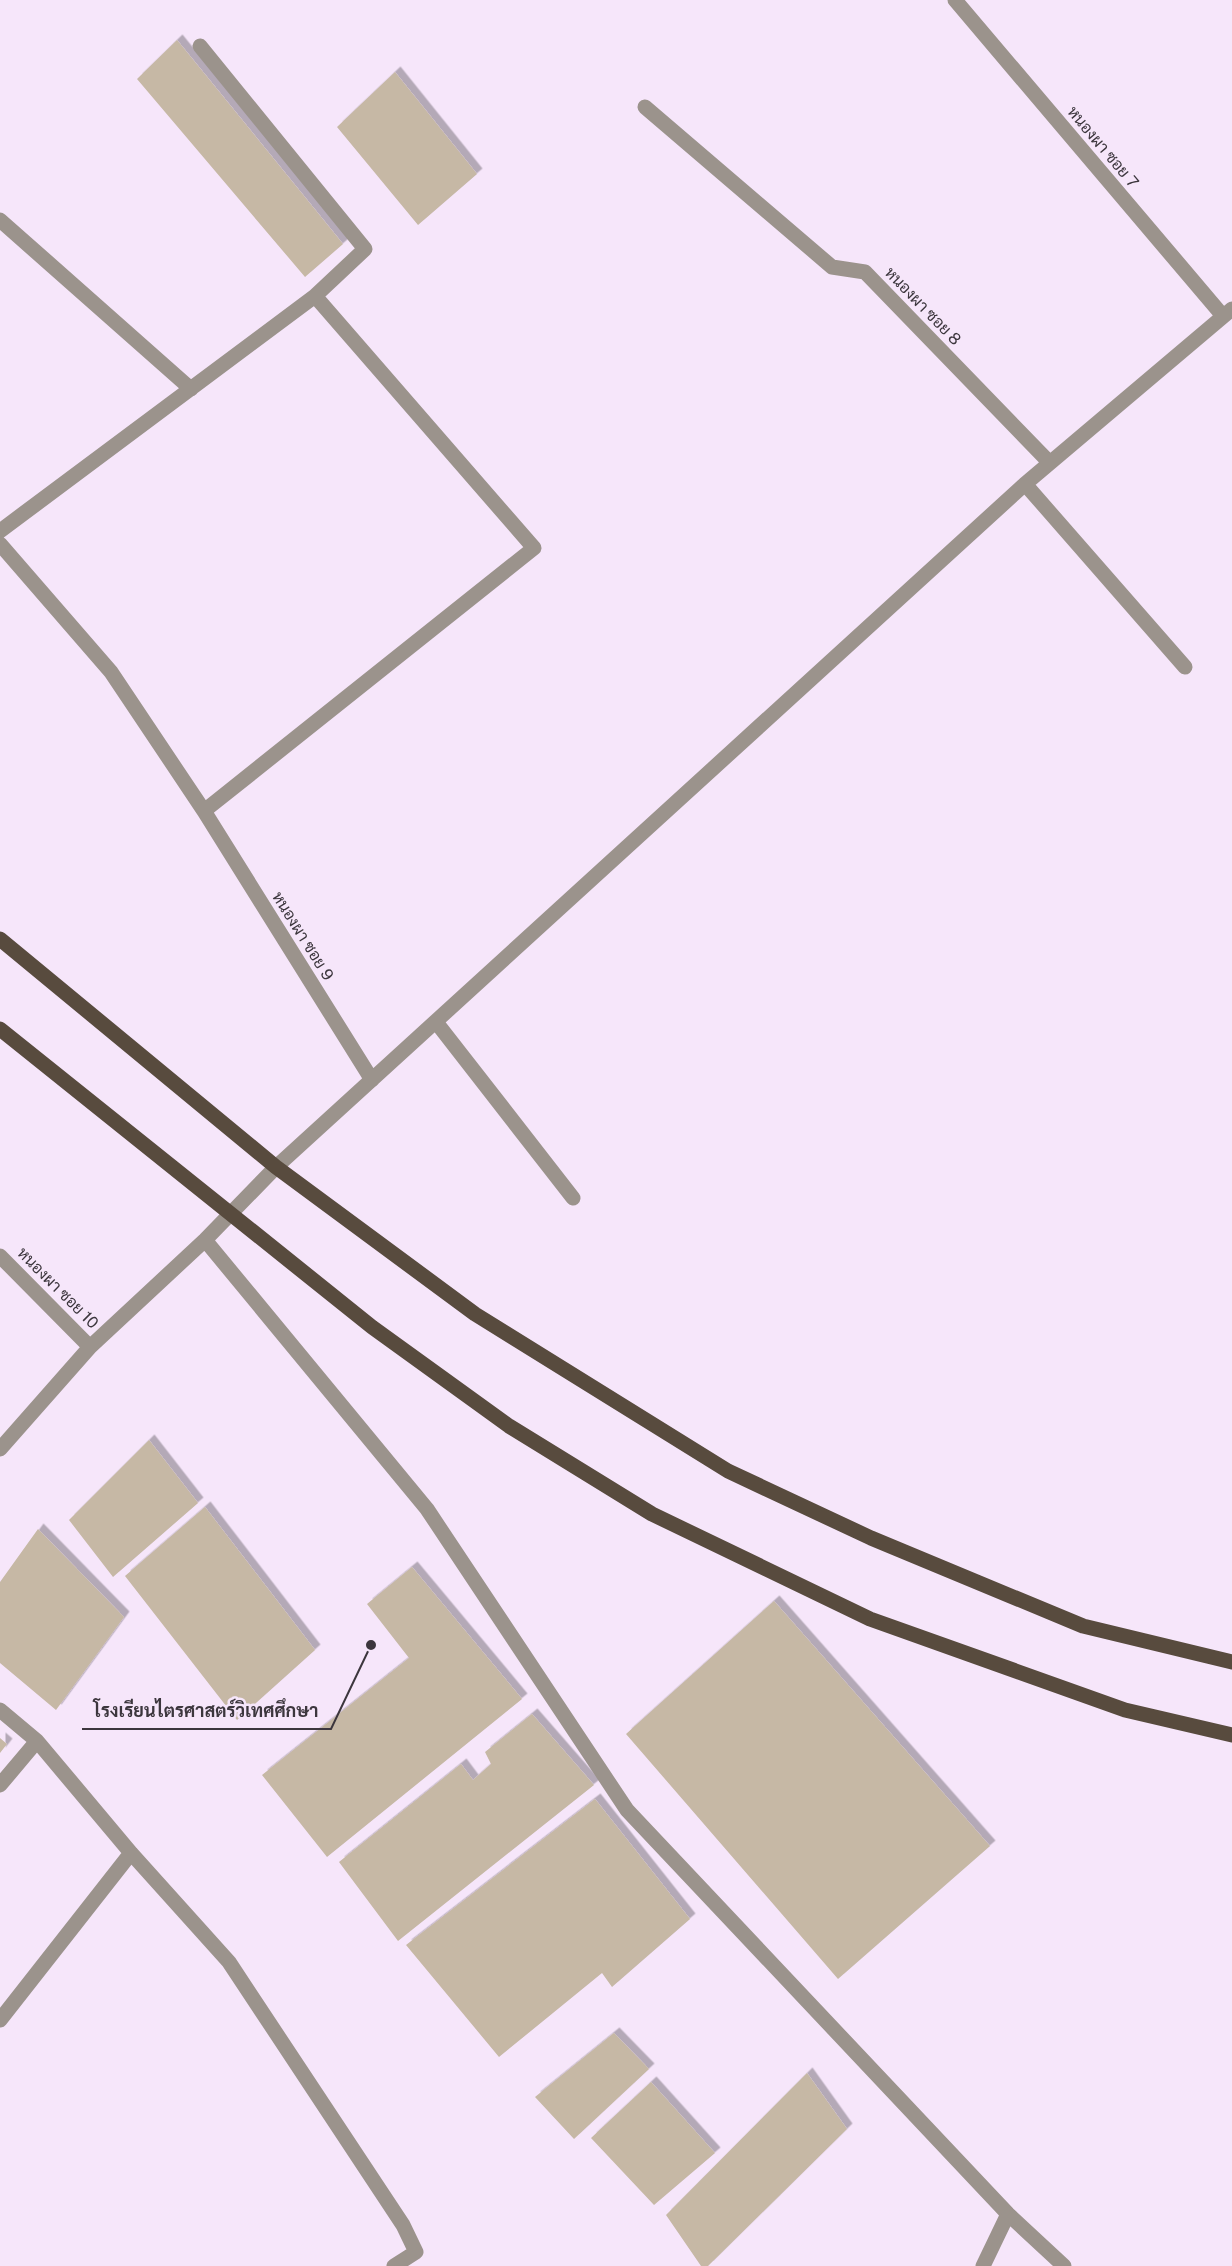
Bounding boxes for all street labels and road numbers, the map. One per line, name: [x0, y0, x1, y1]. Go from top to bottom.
street label: หนองผา ซอย 7: [1063, 102, 1143, 192]
street label: หนองผา ซอย 8: [881, 263, 965, 349]
street label: หนองผา ซอย 9: [268, 888, 338, 984]
street label: หนองผา ซอย 10: [13, 1243, 103, 1333]

